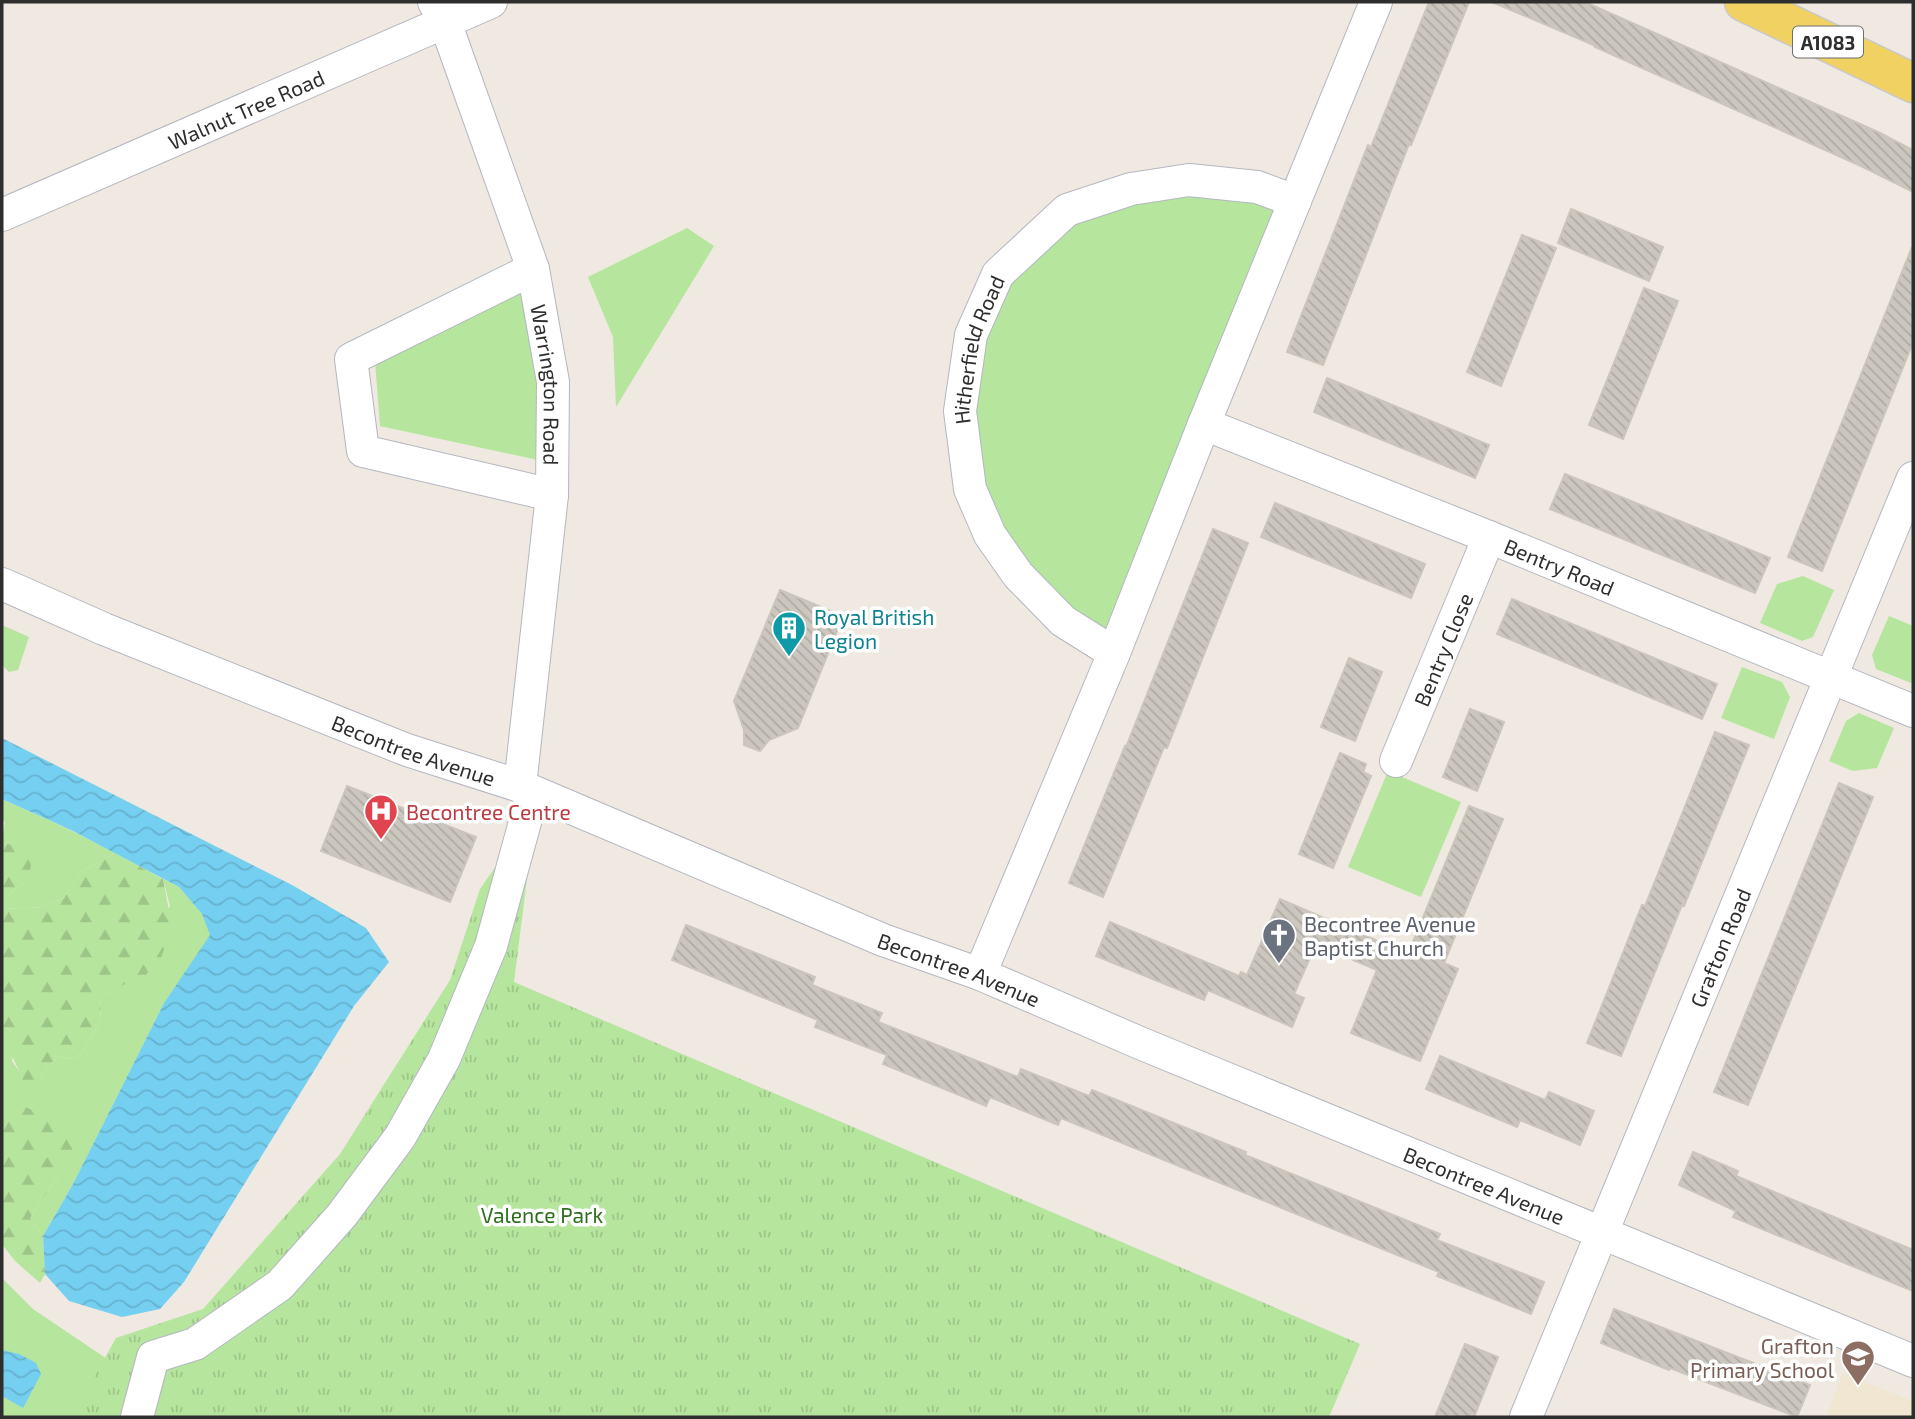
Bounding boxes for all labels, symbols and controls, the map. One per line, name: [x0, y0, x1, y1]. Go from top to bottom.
road number: A1083: [1793, 26, 1863, 58]
street label: Walnut Tree Road: [164, 64, 328, 154]
street label: Hitherfield Road: [948, 271, 1008, 426]
street label: Warrington Road: [527, 302, 566, 466]
street label: Bentry Road: [1501, 532, 1618, 600]
street label: Bentry Close: [1408, 589, 1477, 710]
place label: Royal British Legion: [814, 604, 934, 653]
building icon: Royal British Legion: [770, 609, 808, 658]
street label: Becontree Avenue: [328, 709, 499, 790]
hospital icon: Becontree Centre: [362, 792, 400, 841]
place label: Becontree Centre: [406, 799, 571, 824]
street label: Grafton Road: [1684, 884, 1755, 1011]
place label: Becontree Avenue Baptist Church: [1304, 911, 1476, 960]
church icon: Becontree Avenue Baptist Church: [1260, 916, 1298, 965]
street label: Becontree Avenue: [875, 927, 1044, 1011]
street label: Becontree Avenue: [1400, 1140, 1569, 1229]
park label: Valence Park: [481, 1202, 604, 1227]
place label: Grafton Primary School: [1690, 1333, 1835, 1382]
school or university icon: Grafton Primary School: [1839, 1338, 1877, 1387]

